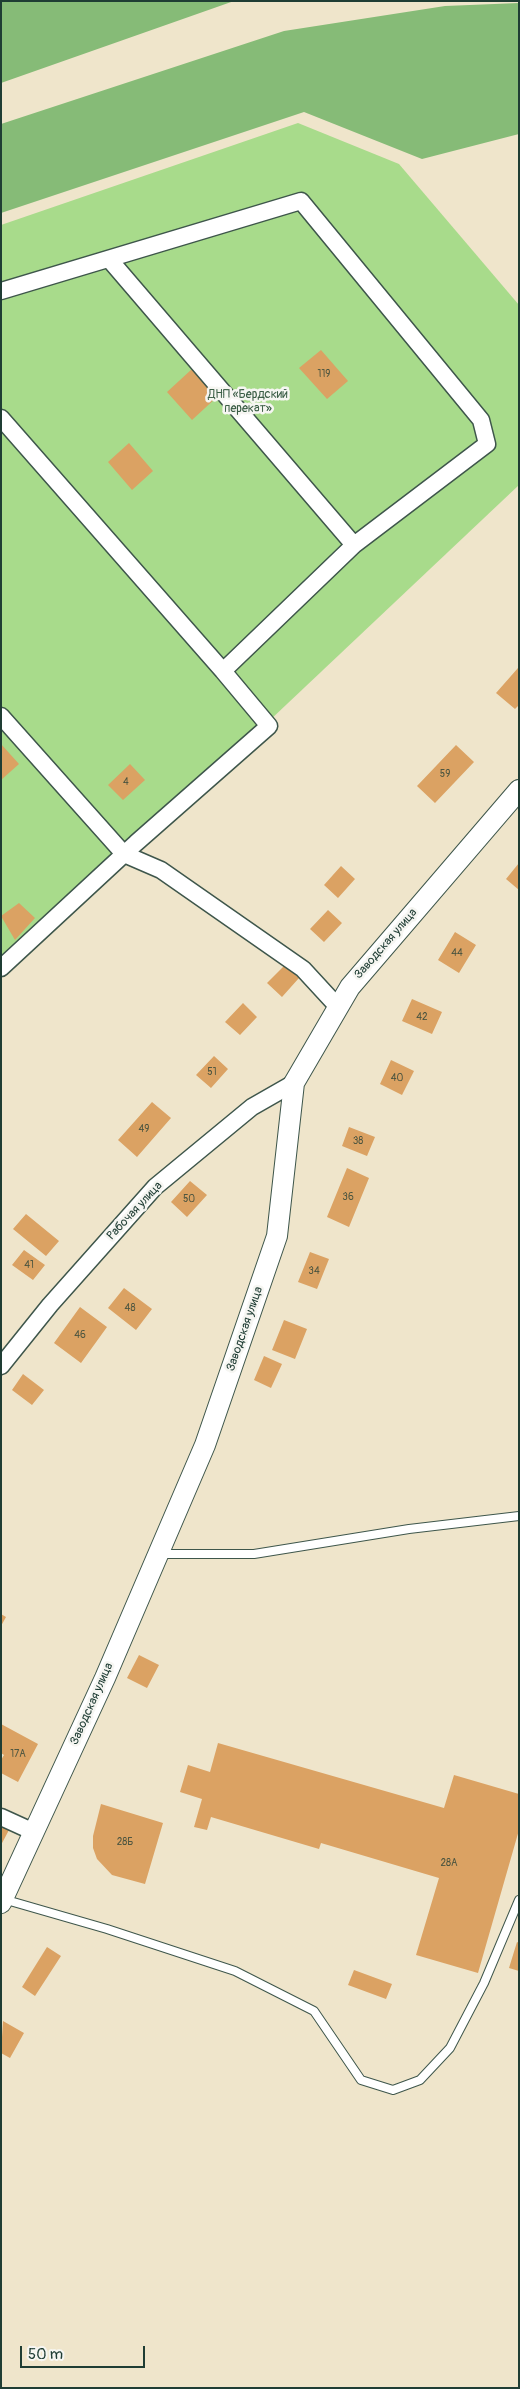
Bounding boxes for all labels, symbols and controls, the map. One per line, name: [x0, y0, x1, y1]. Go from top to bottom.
house number: 119: [318, 368, 330, 380]
park label: ДНП «Бердский перекат»: [208, 388, 288, 416]
house number: 59: [440, 768, 450, 780]
house number: 4: [123, 776, 129, 788]
street label: Заводская улица: [352, 906, 420, 982]
house number: 44: [451, 947, 463, 959]
house number: 42: [416, 1011, 428, 1023]
house number: 51: [207, 1066, 217, 1078]
house number: 40: [391, 1072, 403, 1084]
house number: 49: [139, 1123, 149, 1135]
house number: 38: [353, 1135, 363, 1147]
street label: Рабочая улица: [104, 1179, 166, 1243]
house number: 36: [342, 1191, 354, 1203]
house number: 50: [183, 1193, 195, 1205]
house number: 41: [24, 1259, 34, 1271]
house number: 34: [308, 1265, 320, 1277]
street label: Заводская улица: [224, 1285, 266, 1373]
house number: 48: [125, 1302, 135, 1314]
house number: 46: [74, 1329, 86, 1341]
street label: Заводская улица: [67, 1661, 117, 1747]
house number: 17А: [10, 1748, 26, 1760]
house number: 28Б: [117, 1836, 133, 1848]
house number: 28А: [440, 1857, 458, 1869]
scale bar: [22, 2336, 148, 2368]
text: 50 m: [28, 2345, 63, 2364]

